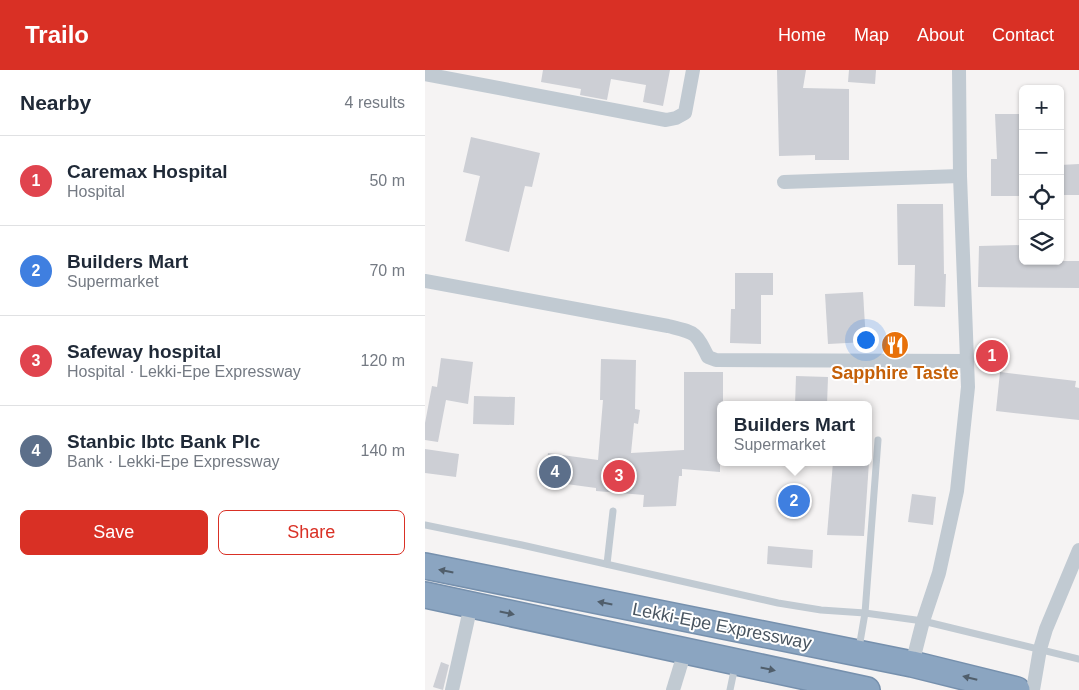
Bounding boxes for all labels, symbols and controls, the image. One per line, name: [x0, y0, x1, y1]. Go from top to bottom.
text: Trailo: [25, 21, 89, 48]
text: Home: [778, 25, 826, 45]
text: Map: [854, 25, 889, 45]
text: About: [917, 25, 964, 45]
text: Contact: [992, 25, 1054, 45]
map controls: [1019, 85, 1064, 265]
button: +: [1019, 85, 1064, 130]
text: Nearby: [20, 91, 91, 114]
text: 4 results: [345, 94, 405, 111]
button: −: [1019, 130, 1064, 175]
text: Caremax Hospital: [67, 161, 228, 182]
text: 1: [32, 172, 40, 189]
text: 50 m: [369, 172, 405, 189]
button: locate: [1019, 175, 1064, 220]
text: Hospital: [67, 183, 125, 200]
button: layers: [1019, 220, 1064, 265]
text: Builders Mart: [67, 251, 188, 272]
text: 2: [32, 262, 40, 279]
text: 70 m: [369, 262, 405, 279]
text: Supermarket: [67, 273, 159, 290]
your location: [853, 327, 879, 353]
restaurant icon: Sapphire Taste: [880, 330, 910, 360]
pin: 1: [976, 337, 1008, 375]
text: Safeway hospital: [67, 341, 221, 362]
text: 3: [32, 352, 40, 369]
text: 120 m: [361, 352, 405, 369]
text: Hospital · Lekki-Epe Expressway: [67, 363, 301, 380]
place label: Sapphire Taste: [831, 363, 959, 383]
popup: [717, 401, 872, 466]
text: Builders Mart: [734, 414, 855, 435]
text: Stanbic Ibtc Bank Plc: [67, 431, 260, 452]
text: Supermarket: [734, 436, 825, 453]
text: 4: [32, 442, 40, 459]
text: 140 m: [361, 442, 405, 459]
text: Bank · Lekki-Epe Expressway: [67, 453, 280, 470]
pin: 4: [539, 453, 571, 491]
pin: 3: [603, 457, 635, 495]
pin: 2: [778, 482, 810, 520]
button: Save: [20, 510, 208, 555]
button: Share: [218, 510, 405, 555]
one-way arrow: [437, 566, 453, 574]
one-way arrow: [597, 598, 613, 606]
street label: Lekki-Epe Expressway: [631, 599, 813, 653]
one-way arrow: [499, 609, 514, 617]
one-way arrow: [761, 665, 776, 673]
one-way arrow: [962, 674, 977, 682]

